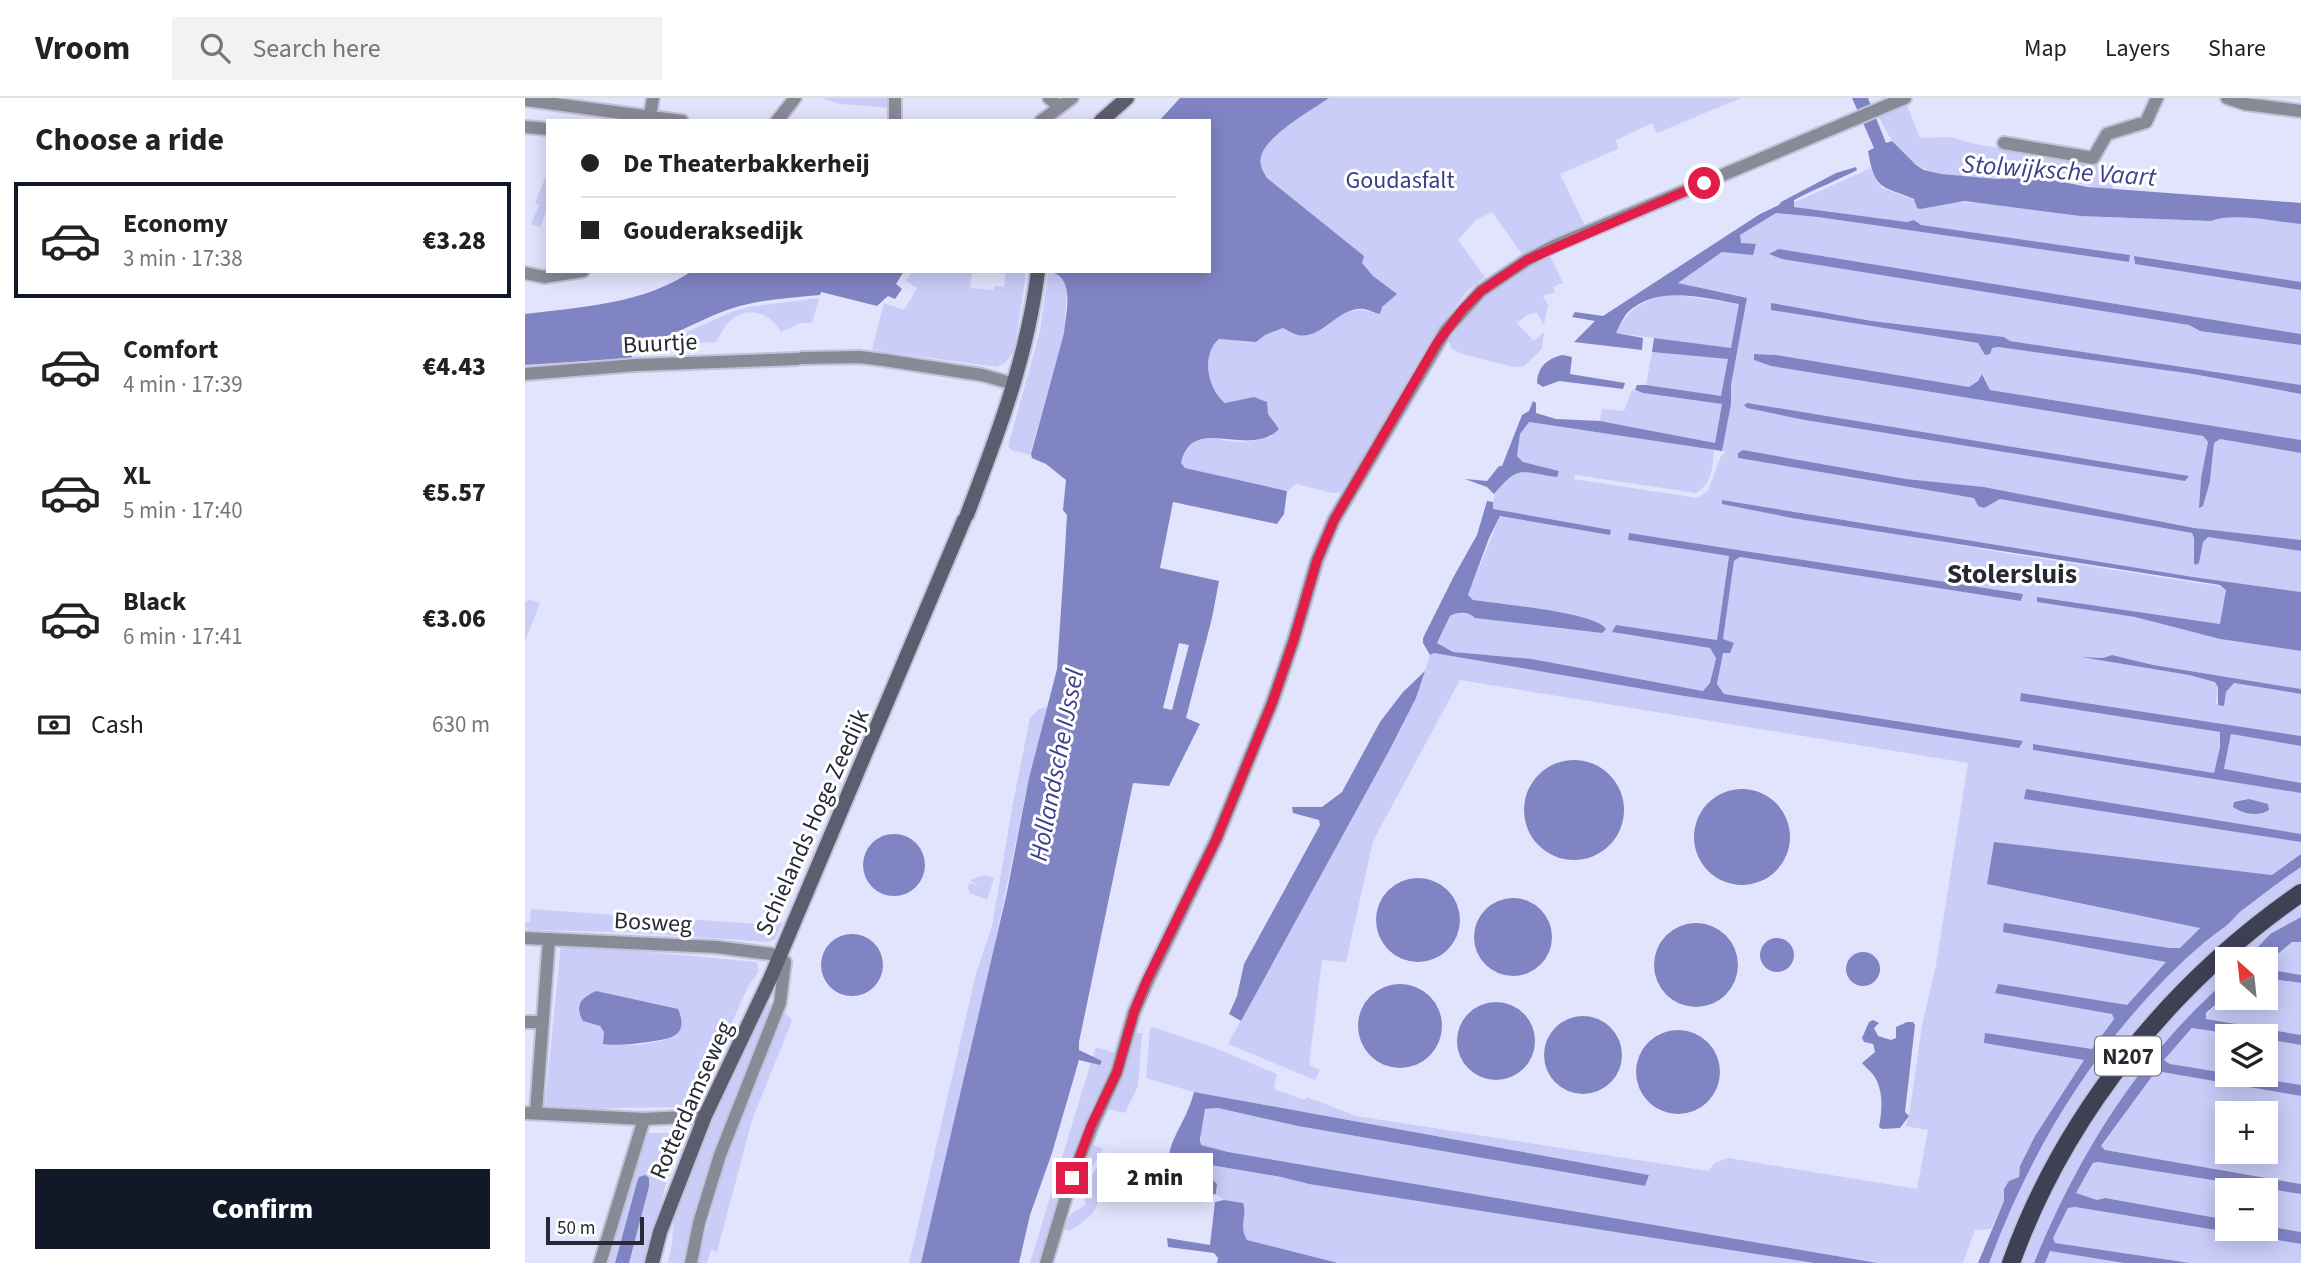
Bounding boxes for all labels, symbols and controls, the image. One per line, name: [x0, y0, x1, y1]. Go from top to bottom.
search box: [172, 17, 662, 80]
text: Vroom: [35, 25, 130, 72]
icon: search: [196, 29, 234, 67]
text: Search here: [252, 30, 381, 67]
text: Map: [2024, 31, 2067, 66]
text: Layers: [2105, 31, 2170, 66]
text: Share: [2208, 31, 2266, 66]
text: Choose a ride: [35, 117, 224, 163]
text: De Theaterbakkerheij: [623, 145, 870, 182]
water label: Stolwijksche Vaart: [1961, 145, 2158, 196]
park label: Goudasfalt: [1345, 163, 1455, 198]
route start: [1688, 167, 1720, 199]
text: Economy: [123, 205, 228, 242]
icon: car: [39, 209, 102, 272]
text: Gouderaksedijk: [623, 212, 803, 249]
text: €3.28: [422, 222, 486, 259]
text: 3 min · 17:38: [123, 242, 243, 275]
street label: Buurtje: [622, 324, 698, 363]
text: Comfort: [123, 331, 218, 368]
icon: car: [39, 335, 102, 398]
text: €4.43: [422, 348, 486, 385]
text: 4 min · 17:39: [123, 368, 243, 401]
text: XL: [123, 457, 151, 494]
icon: car: [39, 461, 102, 524]
text: €5.57: [422, 474, 486, 511]
text: 5 min · 17:40: [123, 494, 243, 527]
district label: Stolersluis: [1947, 554, 2077, 594]
text: Black: [123, 583, 186, 620]
icon: car: [39, 587, 102, 650]
text: €3.06: [422, 600, 486, 637]
text: 6 min · 17:41: [123, 620, 243, 653]
water label: Hollandsche IJssel: [1020, 665, 1093, 864]
street label: Schielands Hoge Zeedijk: [747, 703, 878, 941]
icon: cash: [35, 706, 73, 744]
text: Cash: [91, 706, 144, 743]
text: 630 m: [432, 708, 490, 741]
street label: Bosweg: [613, 903, 693, 942]
north arrow: [2215, 947, 2279, 1010]
map controls: [2215, 947, 2278, 1241]
street label: Rotterdamseweg: [641, 1016, 742, 1185]
button: layers: [2215, 1024, 2278, 1087]
road number: N207: [2095, 1037, 2161, 1076]
button: +: [2215, 1101, 2278, 1164]
callout: 2 min: [1097, 1154, 1212, 1202]
text: 2 min: [1127, 1161, 1183, 1194]
route end: [1056, 1162, 1088, 1194]
button: Confirm: [35, 1169, 490, 1249]
button: −: [2215, 1178, 2278, 1241]
scale bar: [546, 1214, 644, 1246]
text: 50 m: [557, 1215, 595, 1242]

